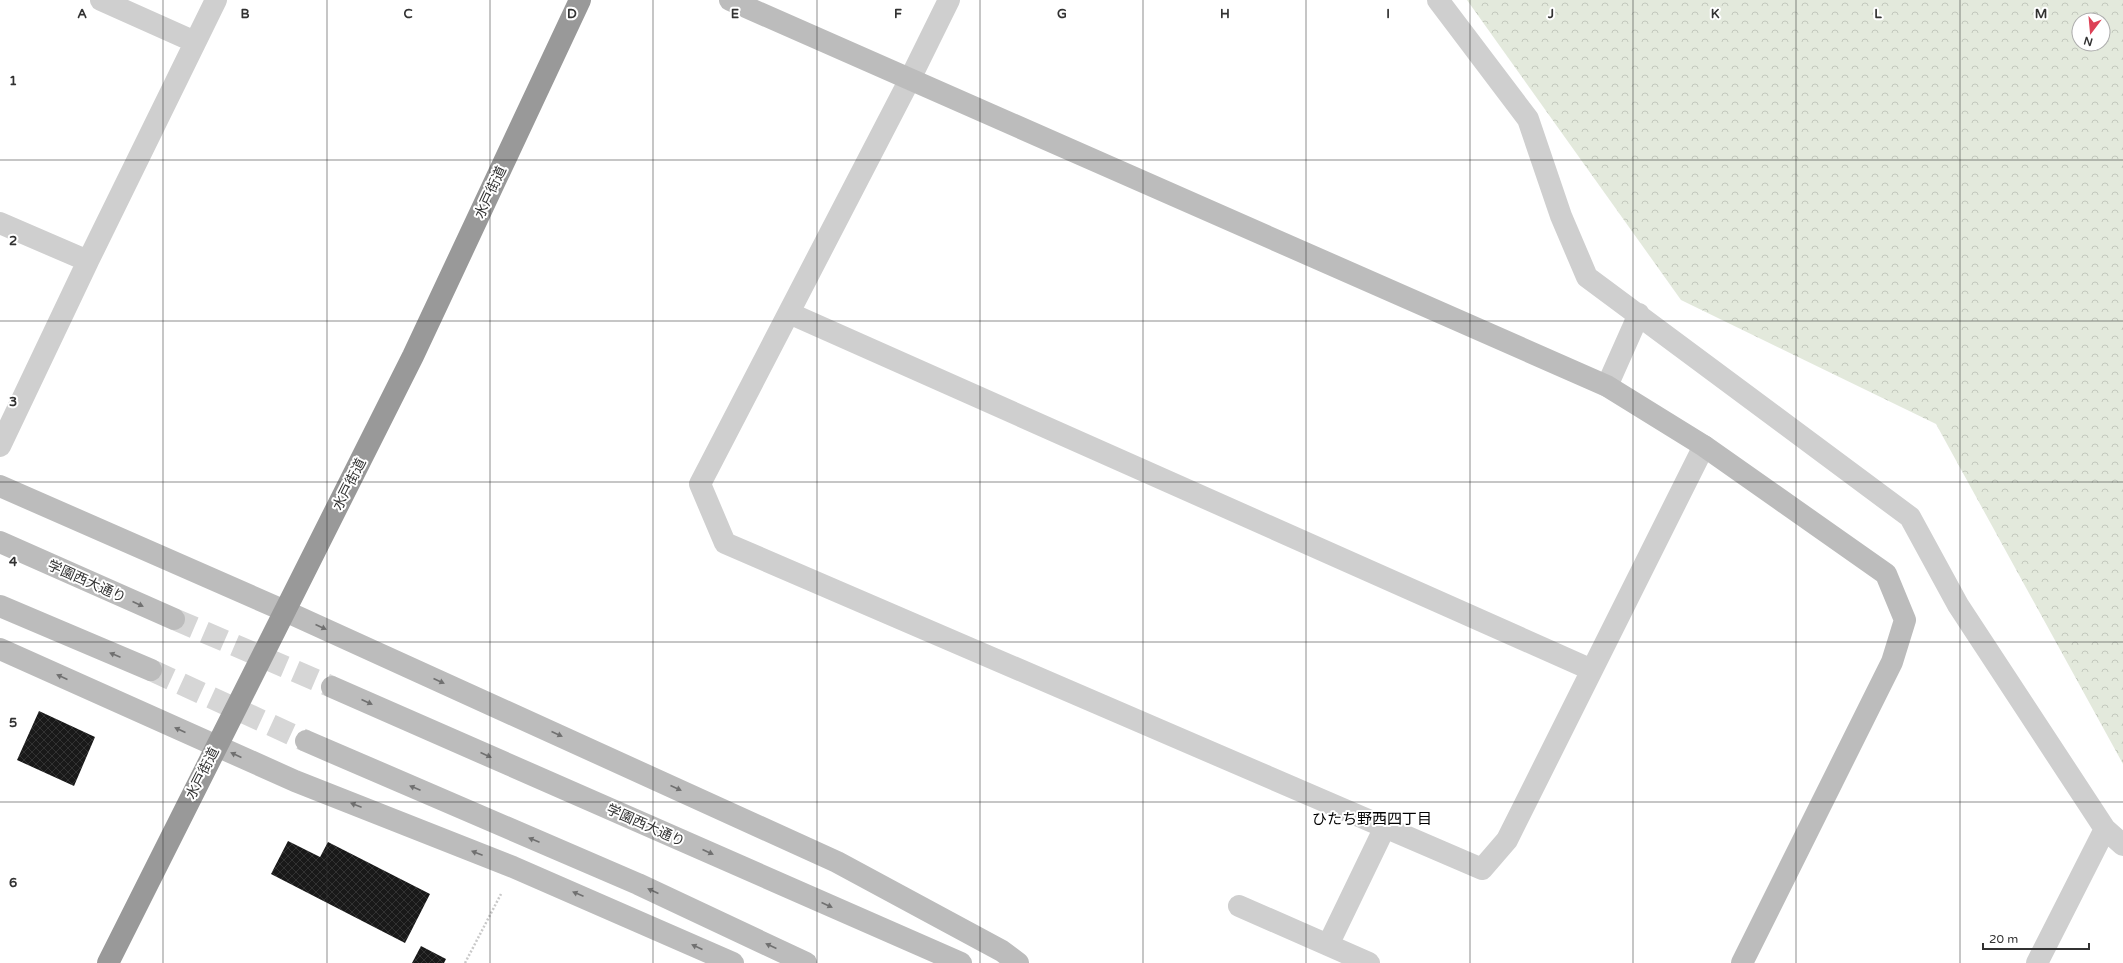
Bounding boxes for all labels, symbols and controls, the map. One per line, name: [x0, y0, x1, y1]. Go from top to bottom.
text: A: [77, 6, 87, 22]
text: B: [240, 6, 250, 22]
text: C: [403, 6, 413, 22]
text: D: [567, 6, 577, 22]
text: E: [731, 6, 739, 22]
text: F: [894, 6, 902, 22]
text: G: [1057, 6, 1067, 22]
text: H: [1220, 6, 1230, 22]
text: I: [1386, 6, 1390, 22]
text: J: [1547, 6, 1554, 22]
text: K: [1711, 6, 1720, 22]
text: L: [1874, 6, 1882, 22]
text: M: [2035, 6, 2047, 22]
north arrow: [2071, 12, 2111, 52]
text: N: [2082, 34, 2094, 49]
text: 1: [9, 73, 17, 89]
street label: 水戸街道: [471, 163, 510, 221]
text: 2: [9, 233, 17, 249]
text: 3: [9, 394, 17, 410]
street label: 水戸街道: [329, 455, 370, 513]
text: 4: [9, 554, 18, 570]
street label: 学園西大通り: [45, 557, 129, 606]
one-way arrow: [132, 600, 144, 607]
one-way arrow: [315, 624, 326, 630]
one-way arrow: [110, 652, 121, 658]
one-way arrow: [56, 674, 67, 680]
one-way arrow: [433, 677, 445, 684]
one-way arrow: [362, 700, 374, 706]
text: 5: [9, 715, 17, 731]
one-way arrow: [175, 727, 186, 733]
one-way arrow: [552, 731, 563, 737]
street label: 水戸街道: [182, 744, 223, 802]
one-way arrow: [230, 752, 242, 758]
one-way arrow: [481, 752, 492, 758]
one-way arrow: [409, 785, 420, 791]
one-way arrow: [670, 785, 681, 791]
street label: 学園西大通り: [604, 801, 688, 850]
one-way arrow: [350, 802, 362, 808]
district label: ひたち野西四丁目: [1312, 810, 1432, 828]
one-way arrow: [528, 836, 540, 842]
one-way arrow: [471, 849, 483, 855]
one-way arrow: [702, 849, 713, 855]
text: 6: [9, 875, 17, 891]
one-way arrow: [648, 888, 659, 894]
one-way arrow: [572, 891, 584, 897]
one-way arrow: [821, 902, 833, 908]
scale bar: [1983, 925, 2089, 951]
text: 20 m: [1989, 932, 2018, 946]
one-way arrow: [765, 943, 777, 950]
one-way arrow: [692, 944, 703, 950]

